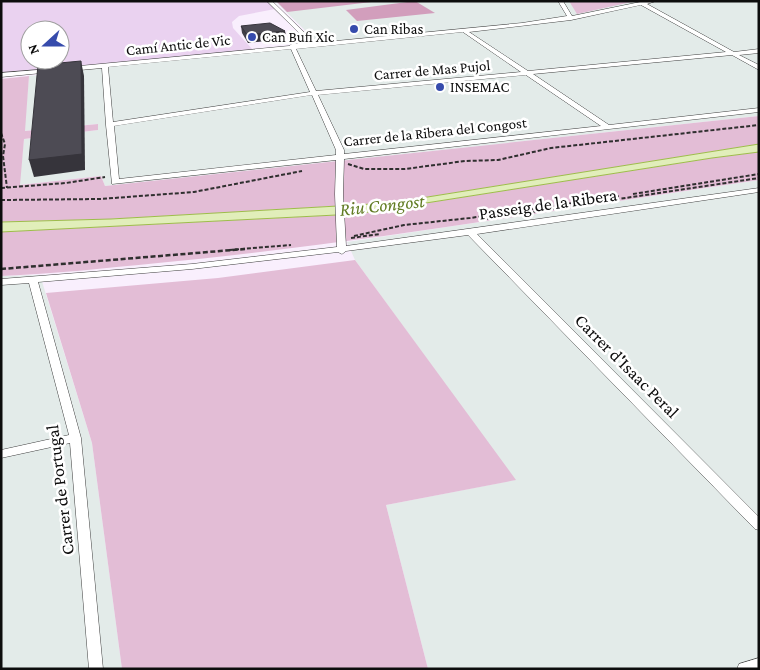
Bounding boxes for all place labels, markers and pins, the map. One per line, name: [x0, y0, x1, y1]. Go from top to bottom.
place label: Can Ribas: [364, 21, 423, 37]
marker: Can Ribas: [348, 23, 360, 35]
place label: Can Bufi Xic: [262, 29, 335, 45]
marker: Can Bufi Xic: [246, 31, 258, 43]
place label: INSEMAC: [450, 79, 509, 95]
marker: INSEMAC: [434, 81, 446, 93]

